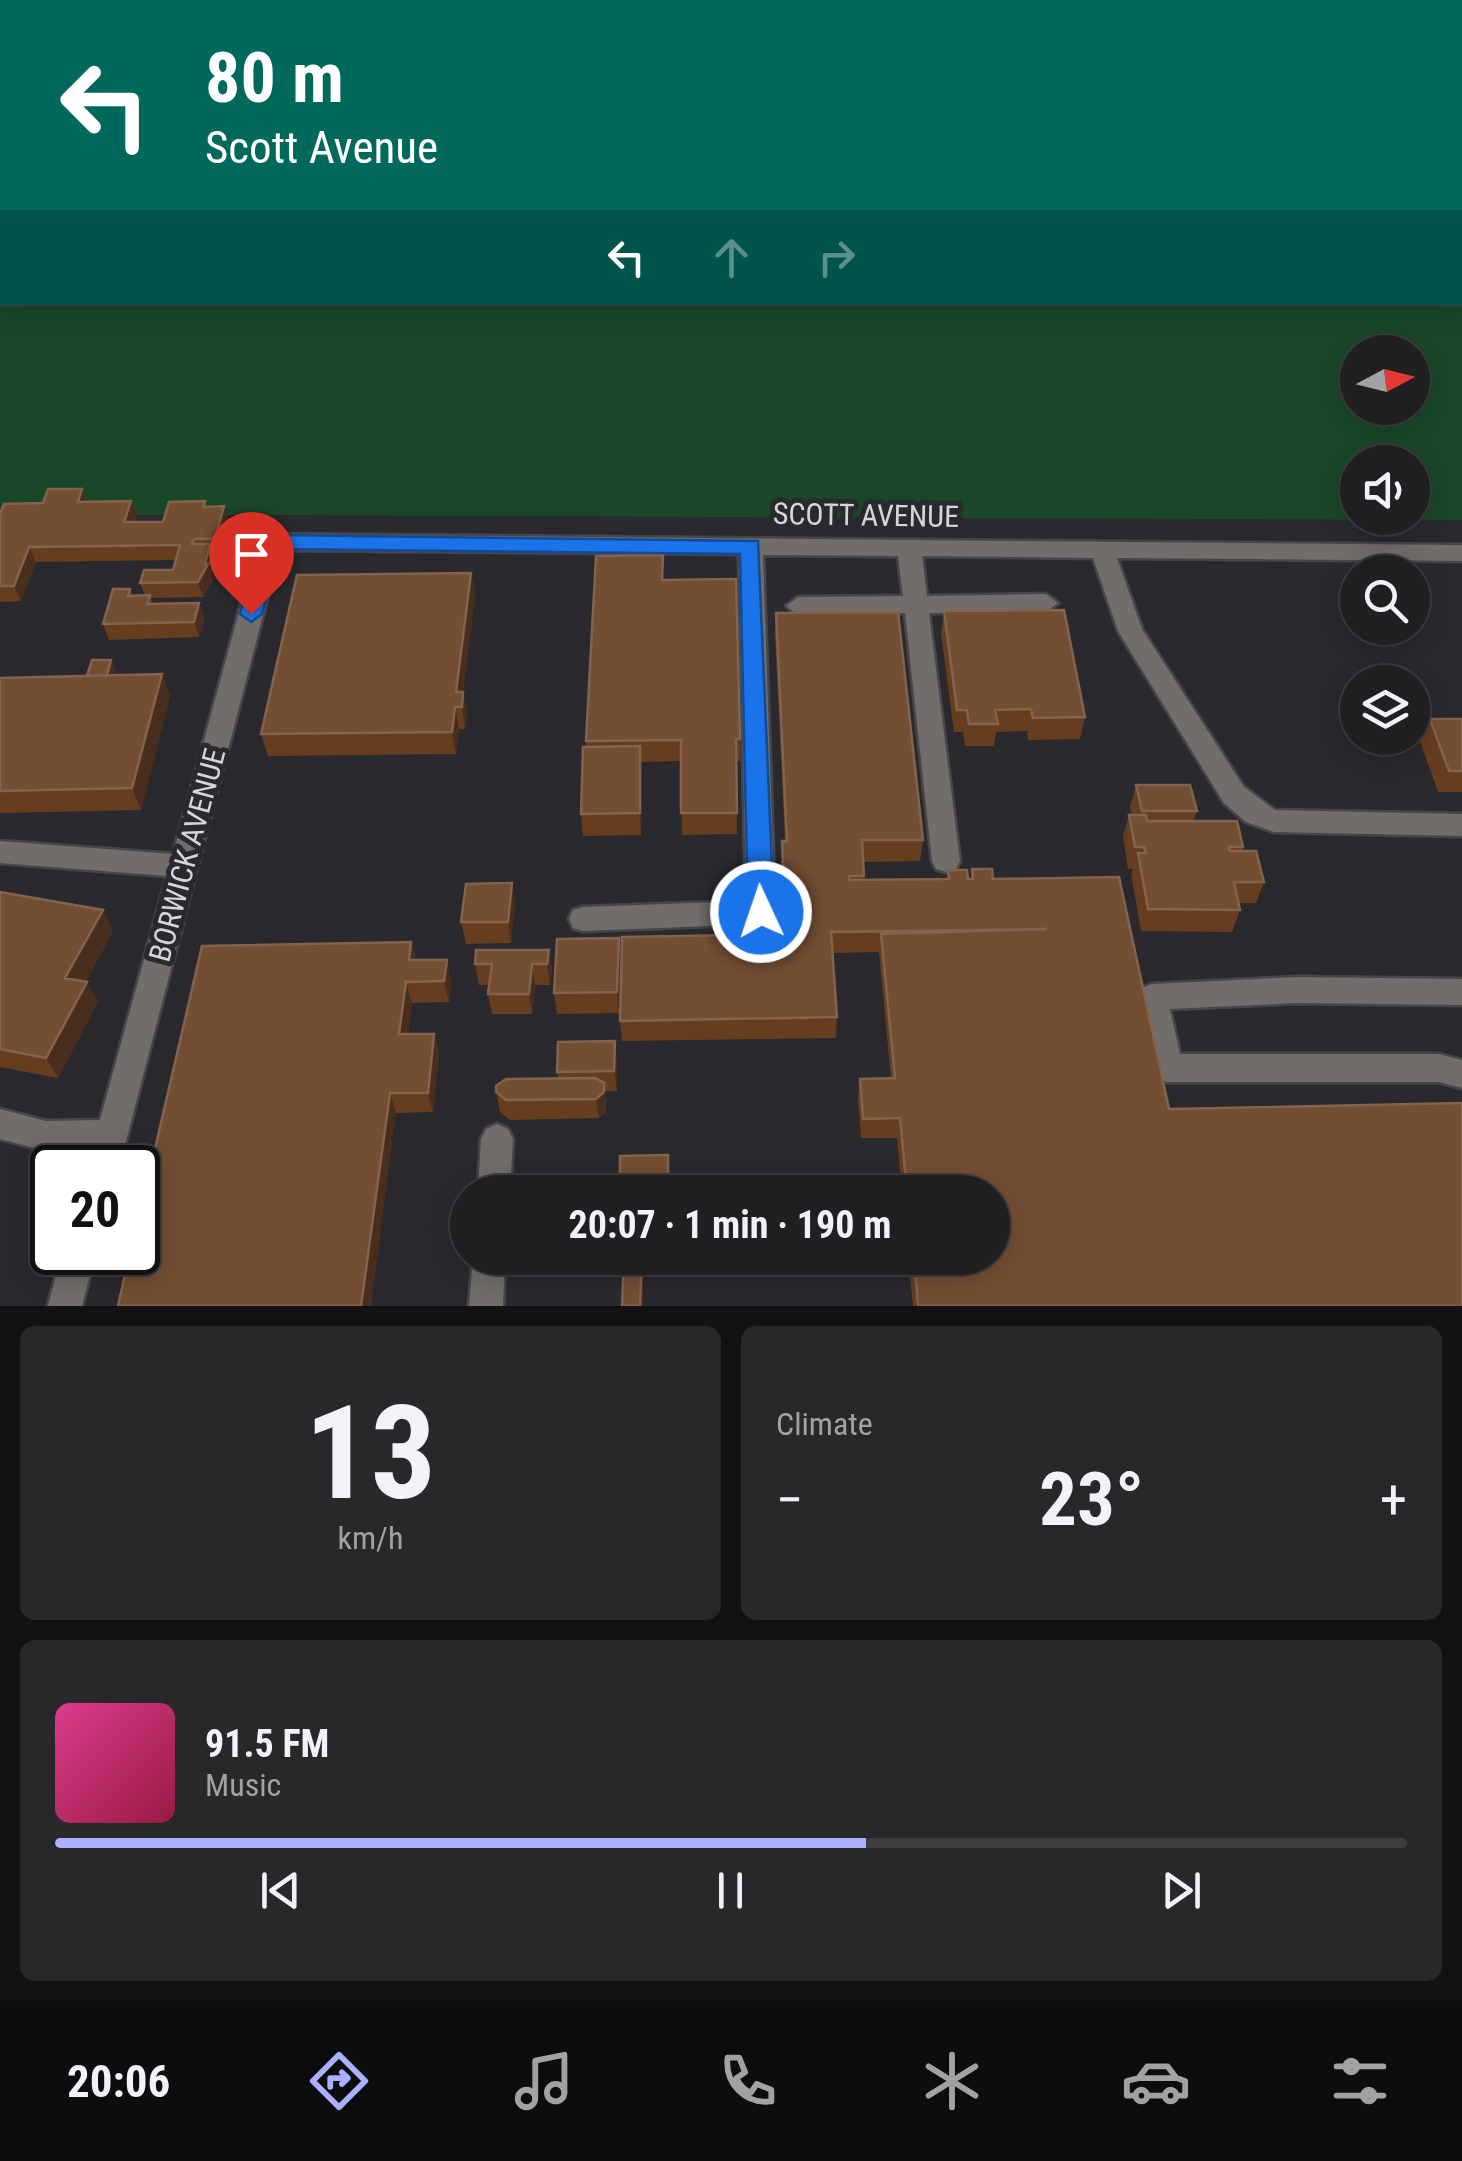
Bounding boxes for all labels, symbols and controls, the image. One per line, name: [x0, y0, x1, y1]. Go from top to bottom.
text: 80 m: [205, 37, 344, 119]
icon: left: [40, 40, 170, 170]
text: Scott Avenue: [205, 121, 438, 174]
icon: left: [599, 230, 654, 285]
icon: ahead: [704, 230, 759, 285]
icon: right: [809, 230, 864, 285]
north arrow: [1340, 335, 1430, 425]
map controls: [1340, 335, 1430, 755]
button: sound: [1340, 445, 1430, 535]
street label: SCOTT AVENUE: [773, 496, 959, 534]
pin: [209, 512, 294, 615]
icon: arrive: [224, 527, 279, 582]
button: search: [1340, 555, 1430, 645]
button: layers: [1340, 665, 1430, 755]
street label: BORWICK AVENUE: [142, 745, 232, 965]
position arrow: [709, 860, 813, 964]
speed limit sign: 20: [30, 1145, 160, 1275]
text: 20:07 · 1 min · 190 m: [569, 1203, 891, 1247]
text: 13: [305, 1377, 436, 1530]
text: Climate: [776, 1405, 873, 1443]
text: 23°: [1039, 1455, 1144, 1543]
text: −: [776, 1468, 804, 1532]
text: +: [1380, 1468, 1407, 1532]
text: km/h: [338, 1519, 403, 1557]
text: 91.5 FM: [205, 1722, 329, 1766]
text: Music: [205, 1766, 281, 1804]
icon: previous: [253, 1863, 308, 1918]
icon: pause: [703, 1863, 758, 1918]
icon: next: [1154, 1863, 1209, 1918]
icon: directions: [304, 2046, 374, 2116]
icon: music: [509, 2046, 579, 2116]
icon: phone: [713, 2046, 783, 2116]
icon: climate: [917, 2046, 987, 2116]
icon: car: [1121, 2046, 1191, 2116]
icon: filters: [1325, 2046, 1395, 2116]
text: 20:06: [67, 2055, 170, 2108]

